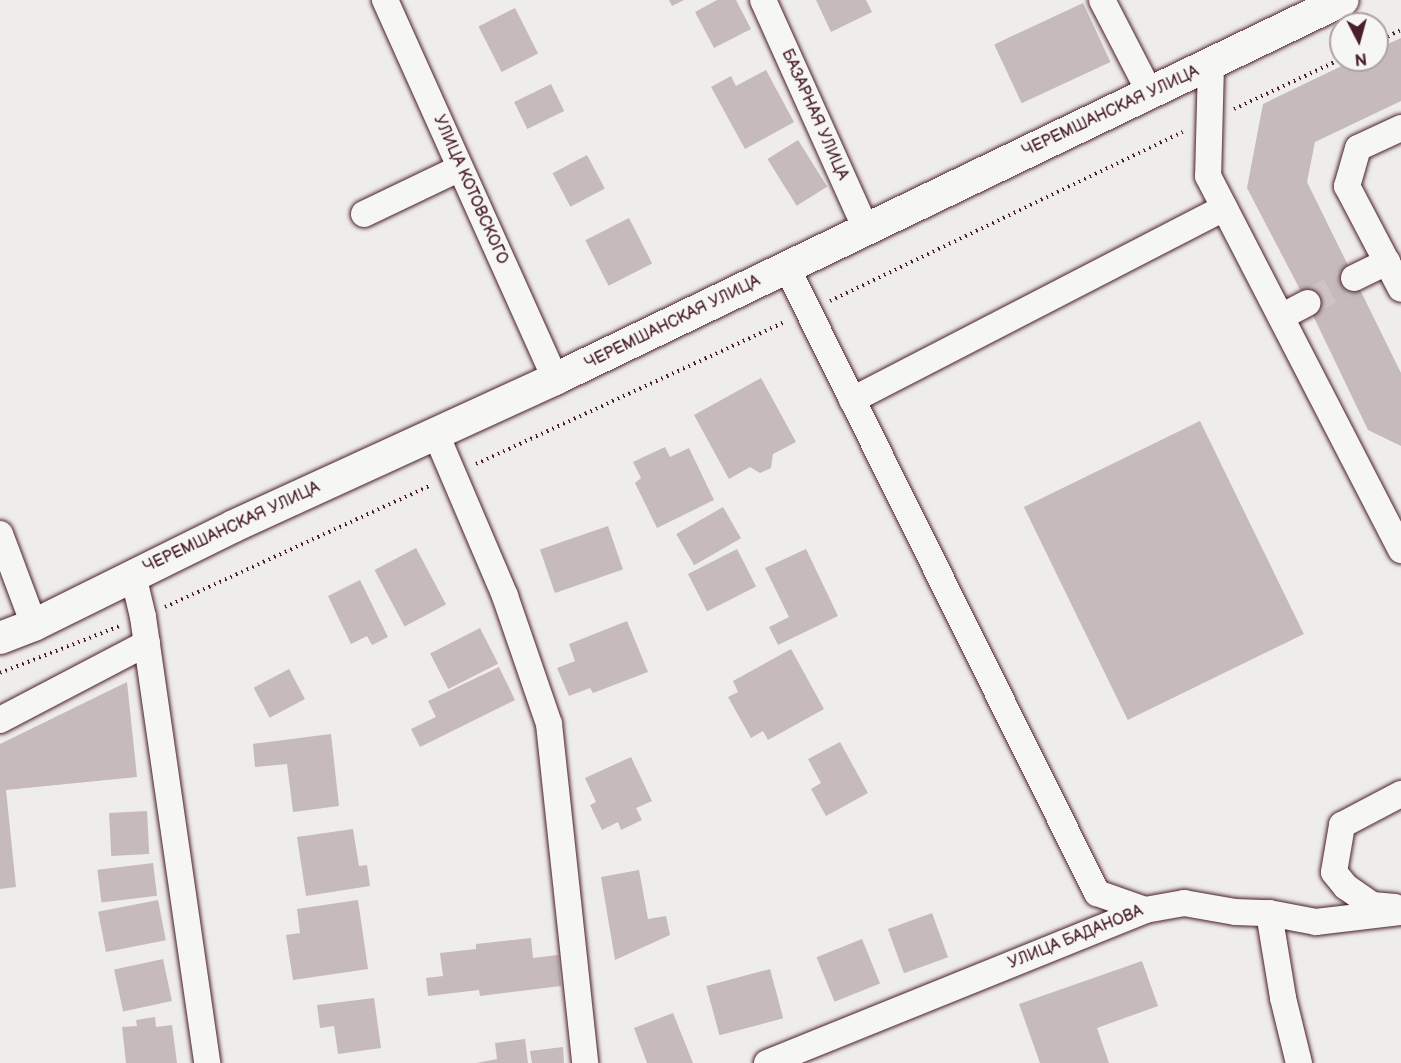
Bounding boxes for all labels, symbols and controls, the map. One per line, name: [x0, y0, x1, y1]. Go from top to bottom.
north arrow: [1329, 12, 1389, 72]
street label: БАЗАРНАЯ УЛИЦА: [776, 46, 852, 184]
text: N: [1354, 48, 1368, 68]
street label: ЧЕРЕМШАНСКАЯ УЛИЦА: [1020, 63, 1202, 161]
street label: УЛИЦА КОТОВСКОГО: [428, 112, 512, 268]
street label: ЧЕРЕМШАНСКАЯ УЛИЦА: [582, 272, 764, 374]
street label: ЧЕРЕМШАНСКАЯ УЛИЦА: [141, 479, 323, 577]
street label: УЛИЦА БАДАНОВА: [1006, 902, 1146, 974]

